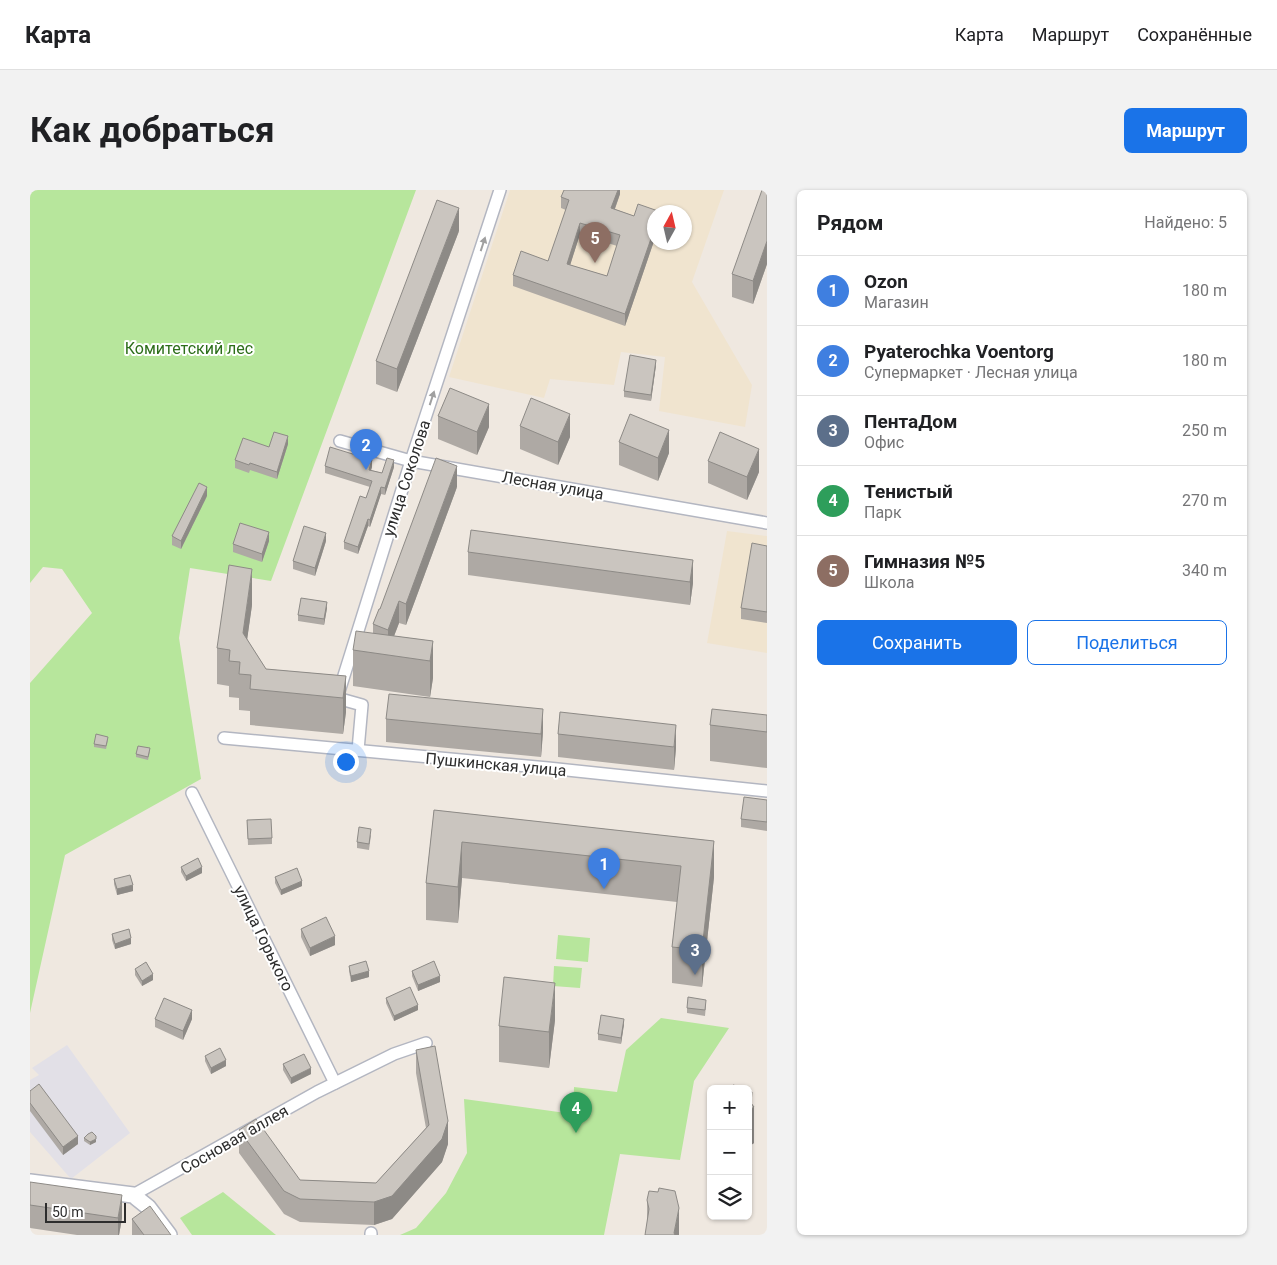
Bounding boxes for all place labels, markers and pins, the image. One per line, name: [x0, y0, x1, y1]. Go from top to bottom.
pin: 5: [579, 222, 611, 263]
pin: 2: [350, 429, 382, 470]
pin: 1: [588, 848, 620, 889]
pin: 3: [679, 934, 711, 975]
pin: 4: [560, 1092, 592, 1133]

